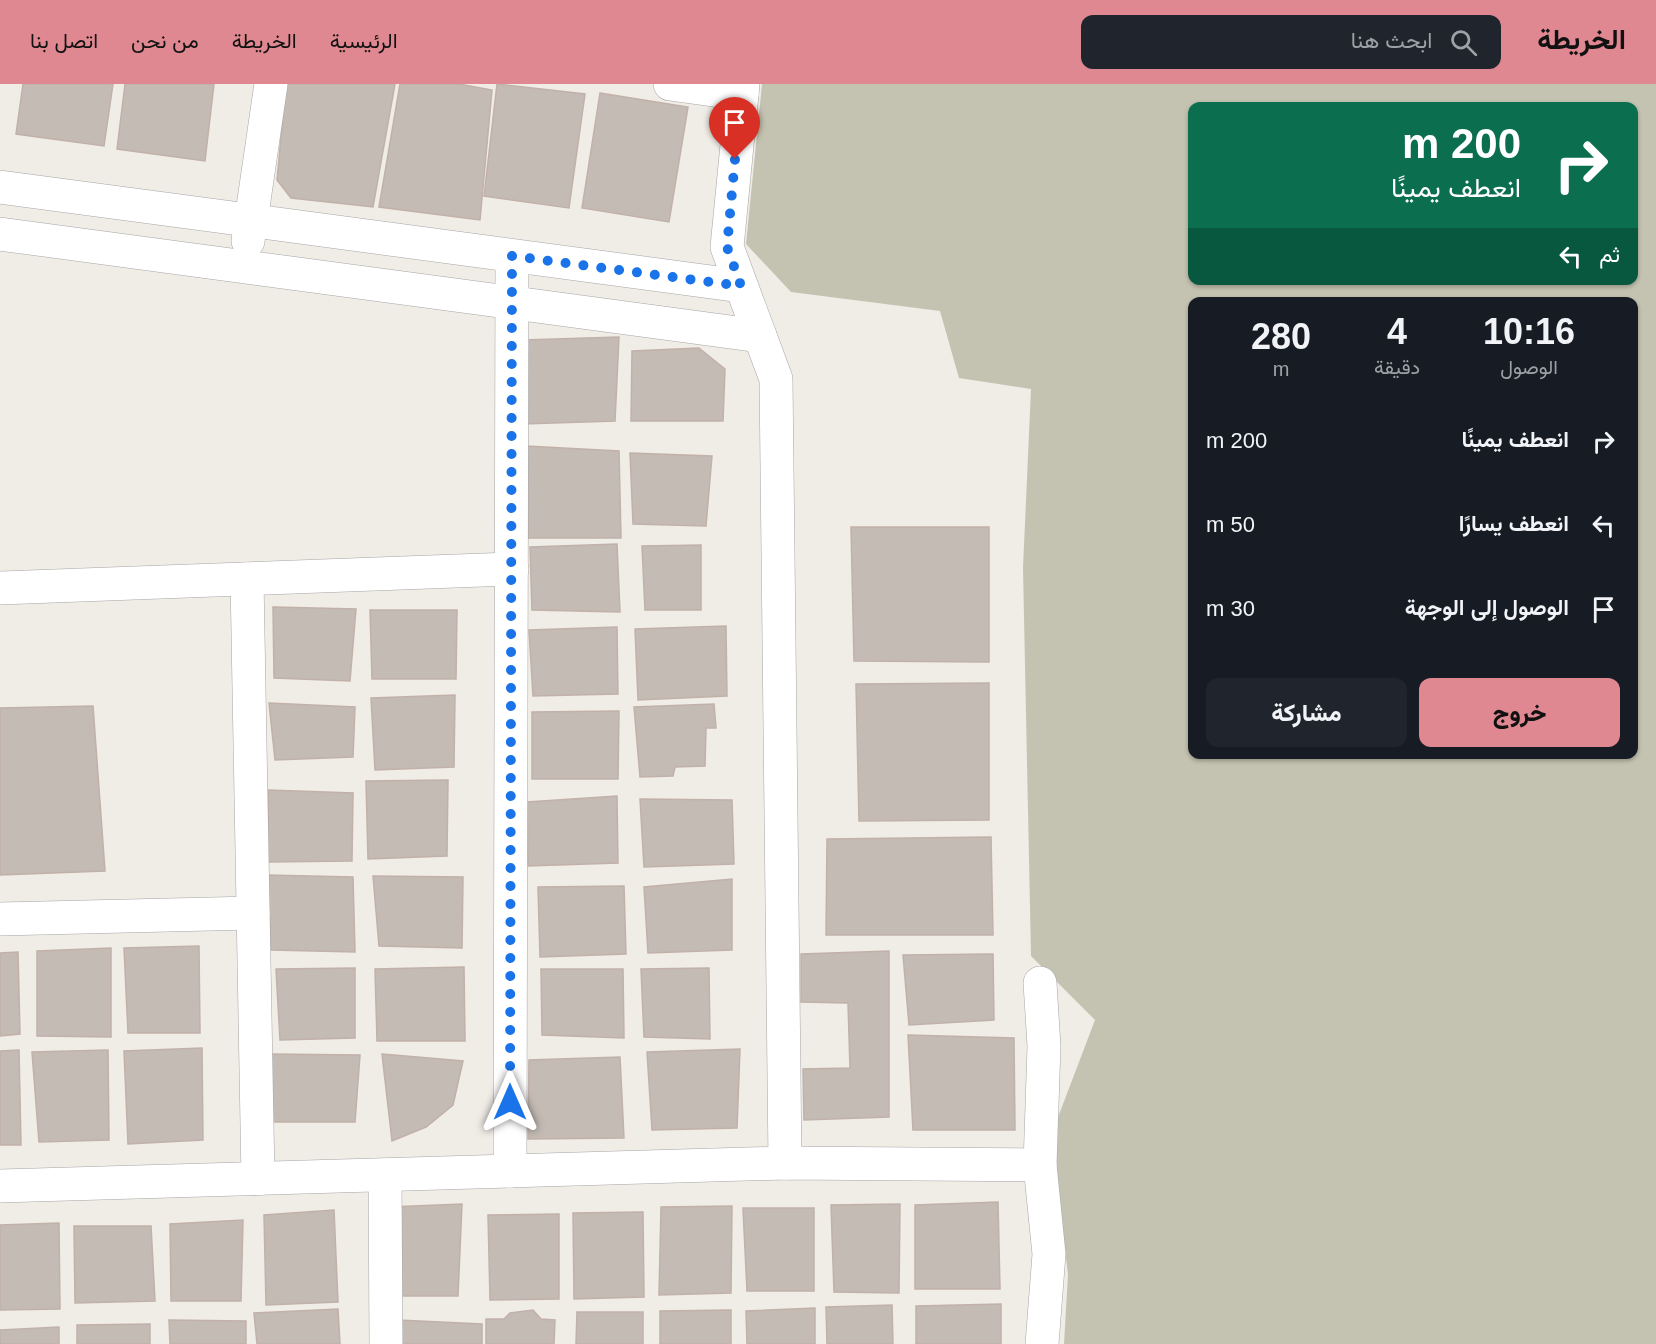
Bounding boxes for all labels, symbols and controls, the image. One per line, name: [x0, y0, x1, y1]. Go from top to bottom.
search box: [1081, 15, 1501, 69]
text: الخريطة: [1537, 24, 1626, 55]
icon: search: [1447, 26, 1480, 59]
text: ابحث هنا: [1351, 28, 1432, 53]
text: اتصل بنا: [30, 29, 98, 52]
text: من نحن: [131, 29, 199, 52]
text: الخريطة: [232, 29, 297, 52]
text: الرئيسية: [330, 29, 398, 52]
pin: [709, 97, 760, 159]
icon: arrive: [718, 106, 751, 139]
text: 200 m: [1402, 120, 1521, 167]
icon: right: [1542, 126, 1620, 204]
text: انعطف يمينًا: [1391, 173, 1521, 203]
icon: left: [1554, 240, 1587, 273]
text: ثم: [1599, 242, 1620, 267]
text: 4: [1387, 311, 1407, 352]
text: 10:16: [1483, 311, 1575, 352]
text: 280: [1251, 316, 1311, 357]
text: دقيقة: [1374, 356, 1420, 378]
text: الوصول: [1500, 356, 1558, 378]
text: m: [1273, 358, 1289, 380]
icon: right: [1587, 425, 1620, 458]
text: انعطف يمينًا: [1461, 427, 1569, 452]
text: 200 m: [1206, 428, 1267, 453]
icon: left: [1587, 509, 1620, 542]
text: انعطف يسارًا: [1459, 511, 1569, 536]
text: 50 m: [1206, 512, 1255, 537]
icon: arrive: [1587, 593, 1620, 626]
text: الوصول إلى الوجهة: [1405, 595, 1569, 620]
text: 30 m: [1206, 596, 1255, 621]
button: مشاركة: [1206, 678, 1407, 747]
button: خروج: [1419, 678, 1620, 747]
position arrow: [478, 1070, 542, 1134]

